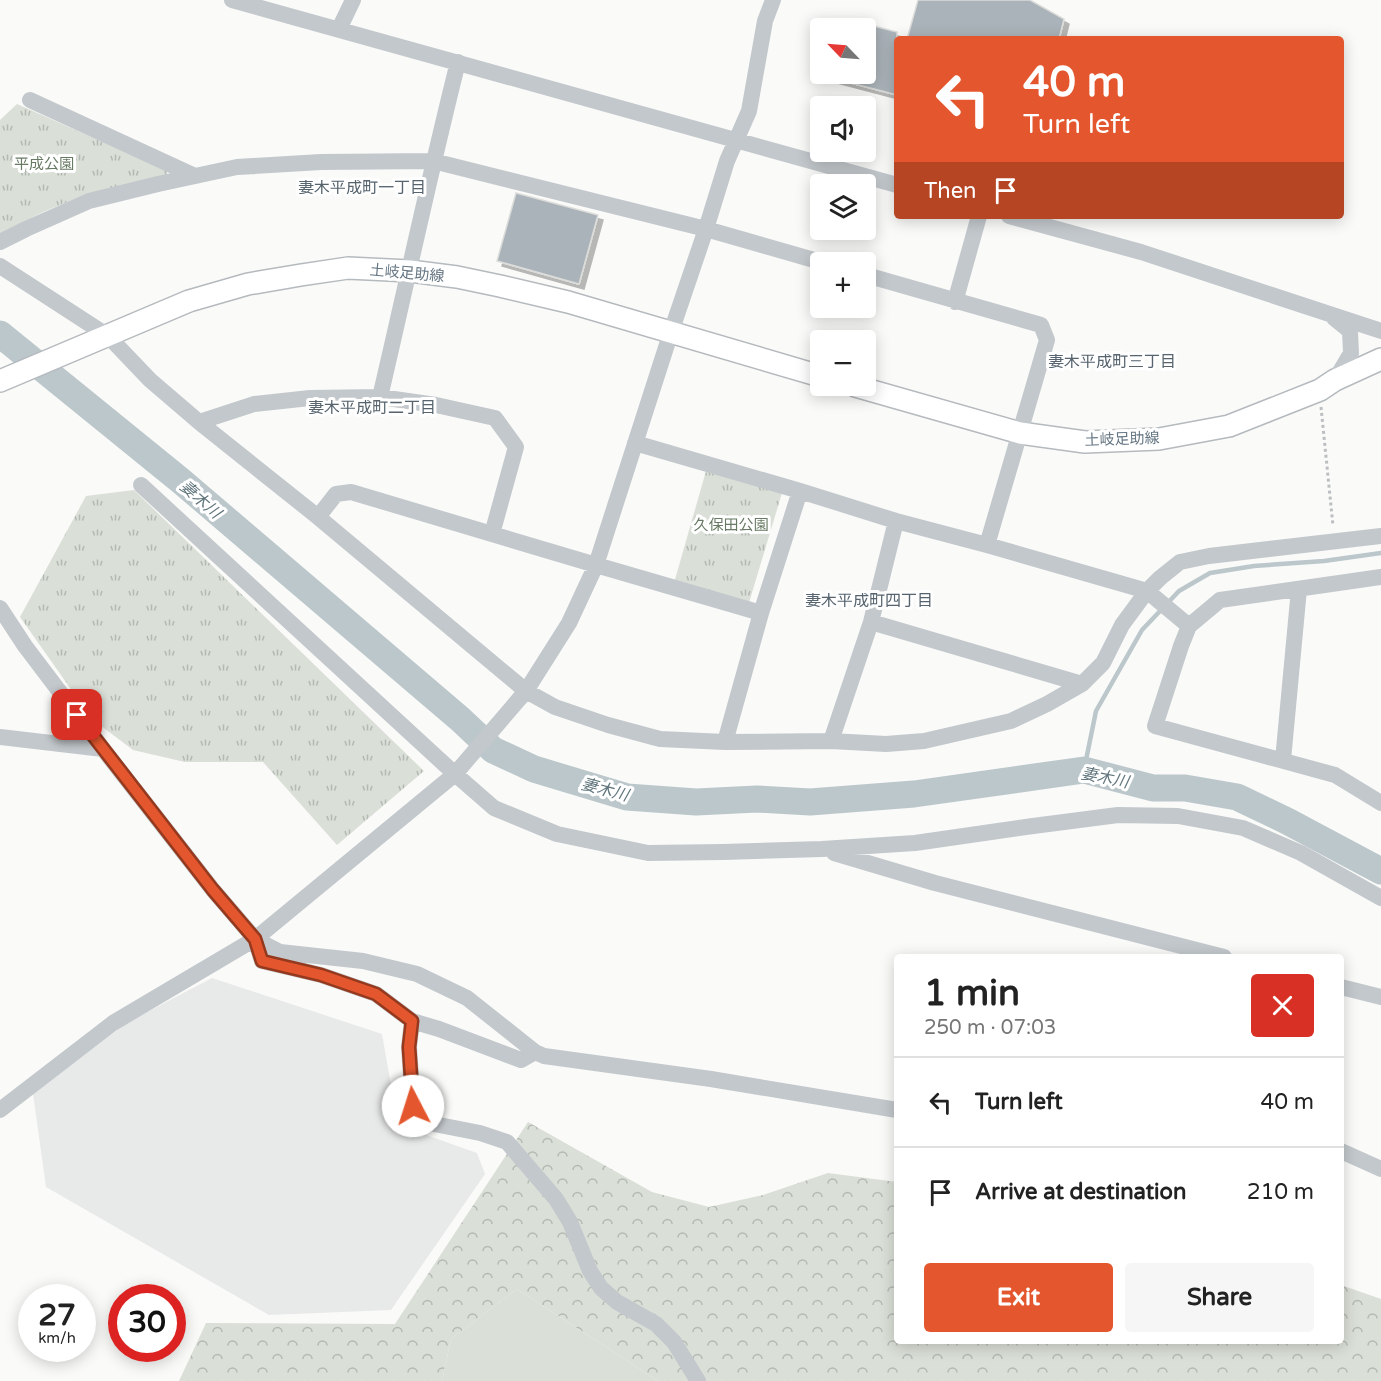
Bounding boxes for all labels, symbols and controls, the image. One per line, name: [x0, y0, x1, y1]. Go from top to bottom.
north arrow: [810, 18, 876, 84]
map controls: [810, 18, 876, 396]
text: 40 m: [1023, 57, 1125, 108]
icon: left: [924, 60, 1002, 138]
button: sound: [810, 96, 876, 162]
text: Turn left: [1023, 108, 1130, 141]
park label: 平成公園: [14, 155, 74, 173]
button: layers: [810, 174, 876, 240]
icon: arrive: [989, 174, 1022, 207]
district label: 妻木平成町一丁目: [298, 178, 426, 198]
text: Then: [924, 178, 977, 204]
button: +: [810, 252, 876, 318]
street label: 土岐足助線: [369, 261, 445, 285]
button: −: [810, 330, 876, 396]
district label: 妻木平成町三丁目: [1048, 352, 1176, 372]
district label: 妻木平成町二丁目: [308, 398, 436, 418]
street label: 土岐足助線: [1084, 429, 1160, 449]
water label: 妻木川: [176, 476, 227, 524]
park label: 久保田公園: [693, 516, 769, 534]
district label: 妻木平成町四丁目: [805, 591, 933, 611]
pin: [51, 689, 102, 740]
icon: arrive: [60, 698, 93, 731]
water label: 妻木川: [1079, 764, 1132, 793]
water label: 妻木川: [579, 774, 632, 806]
text: 1 min: [924, 972, 1020, 1015]
button: close: [1251, 974, 1314, 1037]
text: 250 m · 07:03: [924, 1016, 1056, 1040]
position arrow: [381, 1074, 445, 1138]
icon: left: [924, 1086, 957, 1119]
text: Turn left: [975, 1089, 1063, 1115]
text: 40 m: [1260, 1089, 1314, 1115]
icon: arrive: [924, 1176, 957, 1209]
text: Arrive at destination: [975, 1179, 1186, 1205]
text: 210 m: [1247, 1179, 1314, 1205]
button: Exit: [924, 1263, 1113, 1332]
button: Share: [1125, 1263, 1314, 1332]
speed limit sign: 30: [108, 1284, 186, 1362]
text: 27: [38, 1297, 76, 1334]
text: km/h: [38, 1329, 76, 1347]

